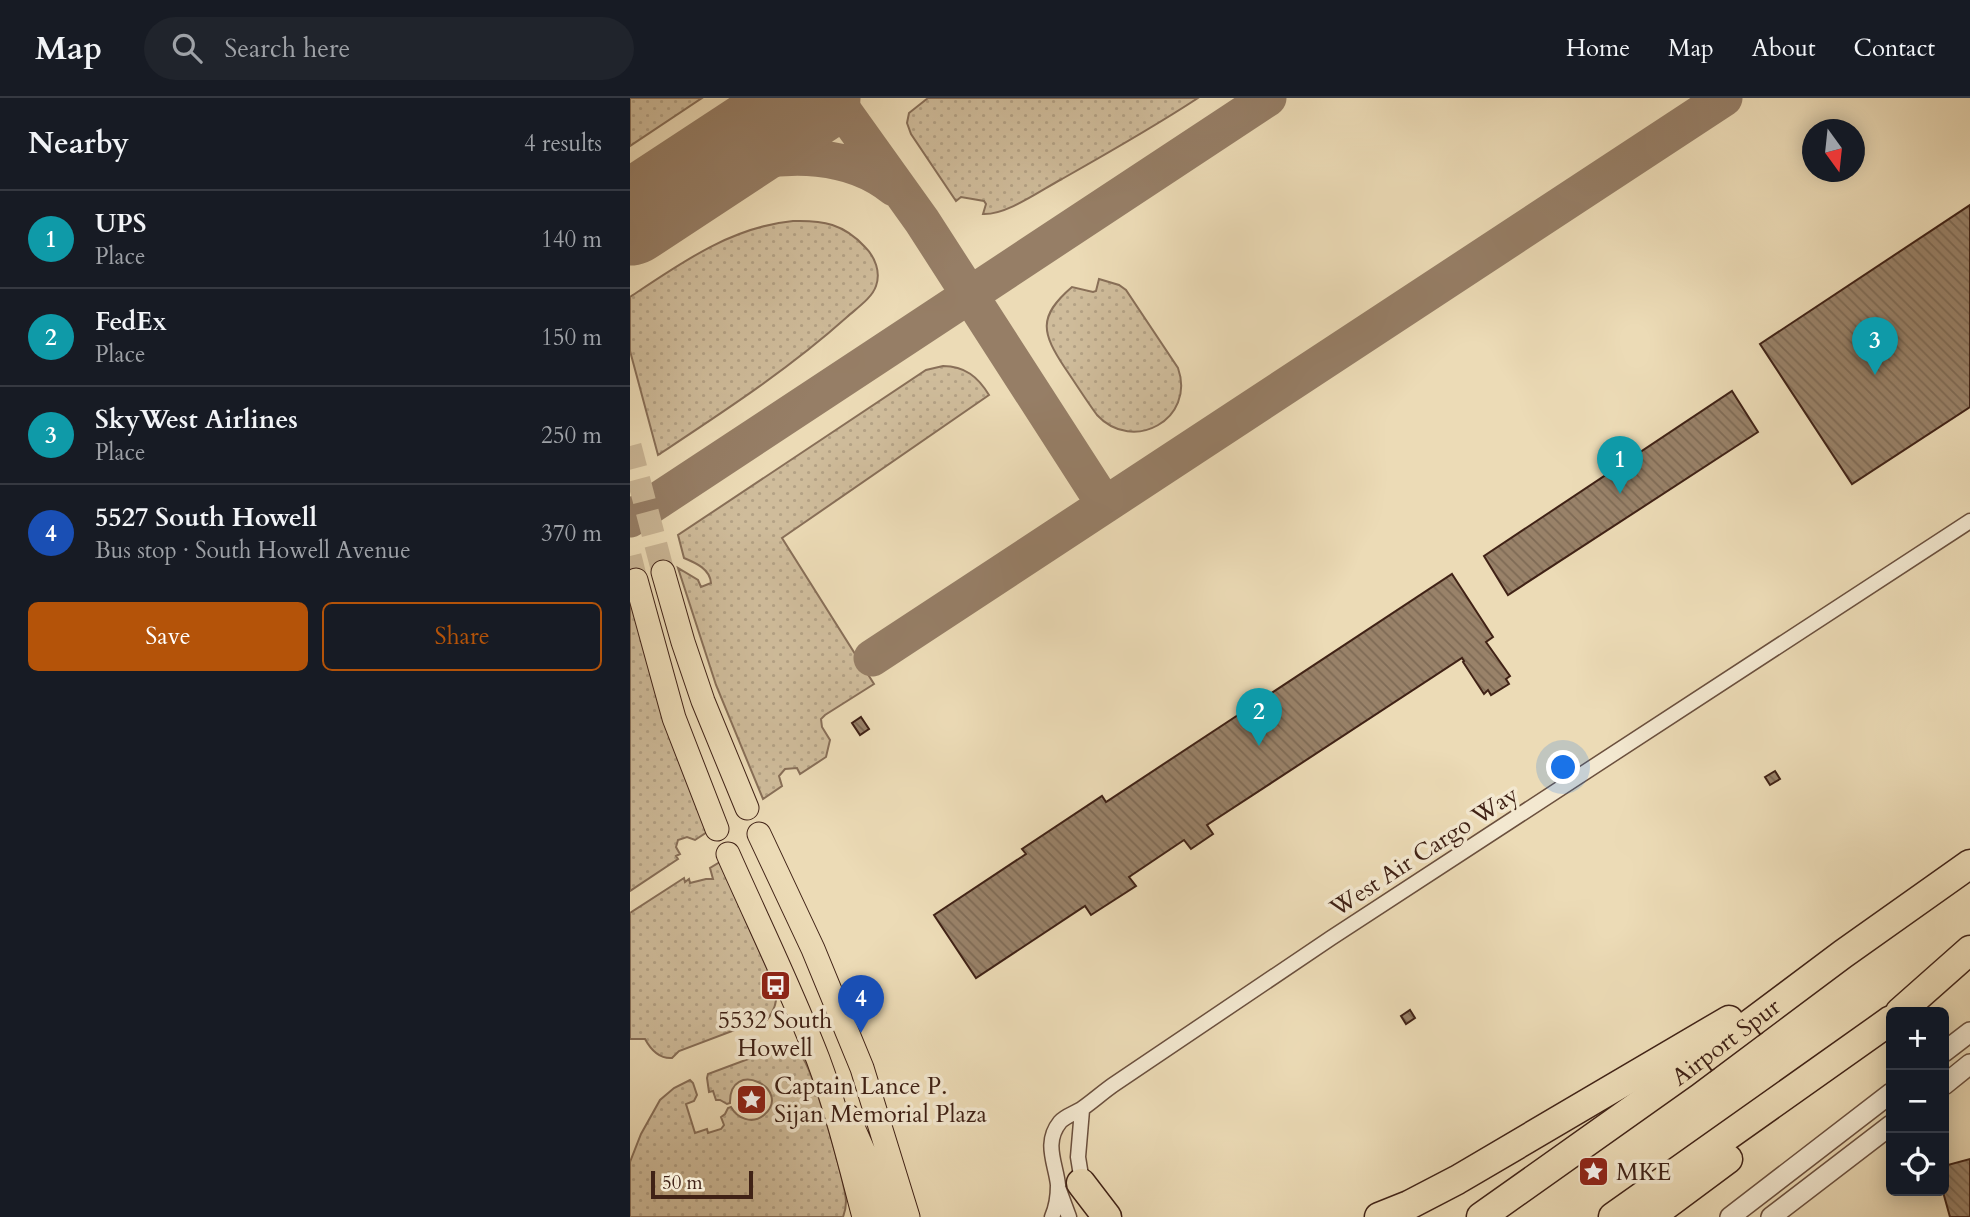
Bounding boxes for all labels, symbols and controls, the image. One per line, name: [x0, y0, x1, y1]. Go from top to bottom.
search box: [144, 17, 634, 80]
text: Map: [35, 26, 102, 71]
icon: search: [168, 29, 206, 67]
text: Search here: [224, 31, 350, 66]
text: Home: [1566, 32, 1630, 65]
text: Map: [1668, 32, 1714, 65]
text: About: [1752, 32, 1816, 65]
text: Contact: [1854, 32, 1935, 65]
north arrow: [1802, 119, 1865, 182]
text: Nearby: [28, 123, 129, 164]
text: 4 results: [524, 128, 602, 159]
text: UPS: [95, 206, 147, 241]
text: 1: [45, 224, 57, 255]
text: 140 m: [541, 224, 602, 255]
text: Place: [95, 241, 145, 272]
text: FedEx: [95, 304, 167, 339]
pin: 3: [1852, 317, 1898, 375]
text: 2: [45, 322, 57, 353]
text: 150 m: [541, 322, 602, 353]
text: Place: [95, 339, 145, 370]
text: SkyWest Airlines: [95, 402, 298, 437]
text: 3: [45, 420, 57, 451]
text: 250 m: [541, 420, 602, 451]
pin: 1: [1597, 436, 1643, 494]
text: Place: [95, 437, 145, 468]
text: 5527 South Howell: [95, 500, 317, 535]
text: 4: [45, 518, 57, 549]
text: 370 m: [541, 518, 602, 549]
text: Bus stop · South Howell Avenue: [95, 535, 411, 566]
button: Save: [28, 602, 308, 671]
button: Share: [322, 602, 602, 671]
pin: 2: [1236, 688, 1282, 746]
your location: [1546, 750, 1580, 784]
street label: West Air Cargo Way: [1323, 778, 1525, 925]
bus stop icon: 5532 South Howell: [758, 969, 792, 1003]
pin: 4: [838, 975, 884, 1033]
street label: Airport Spur: [1665, 990, 1787, 1094]
place label: 5532 South Howell: [718, 1004, 832, 1065]
map controls: [1886, 1007, 1949, 1196]
button: +: [1886, 1007, 1949, 1070]
place label: Captain Lance P. Sijan Memorial Plaza: [774, 1070, 988, 1131]
button: −: [1886, 1070, 1949, 1133]
place icon: Captain Lance P. Sijan Memorial Plaza: [734, 1083, 768, 1117]
button: locate: [1886, 1133, 1949, 1196]
place icon: MKE: [1576, 1155, 1610, 1189]
place label: MKE: [1616, 1156, 1671, 1189]
scale bar: [651, 1168, 752, 1200]
text: 50 m: [662, 1170, 703, 1196]

